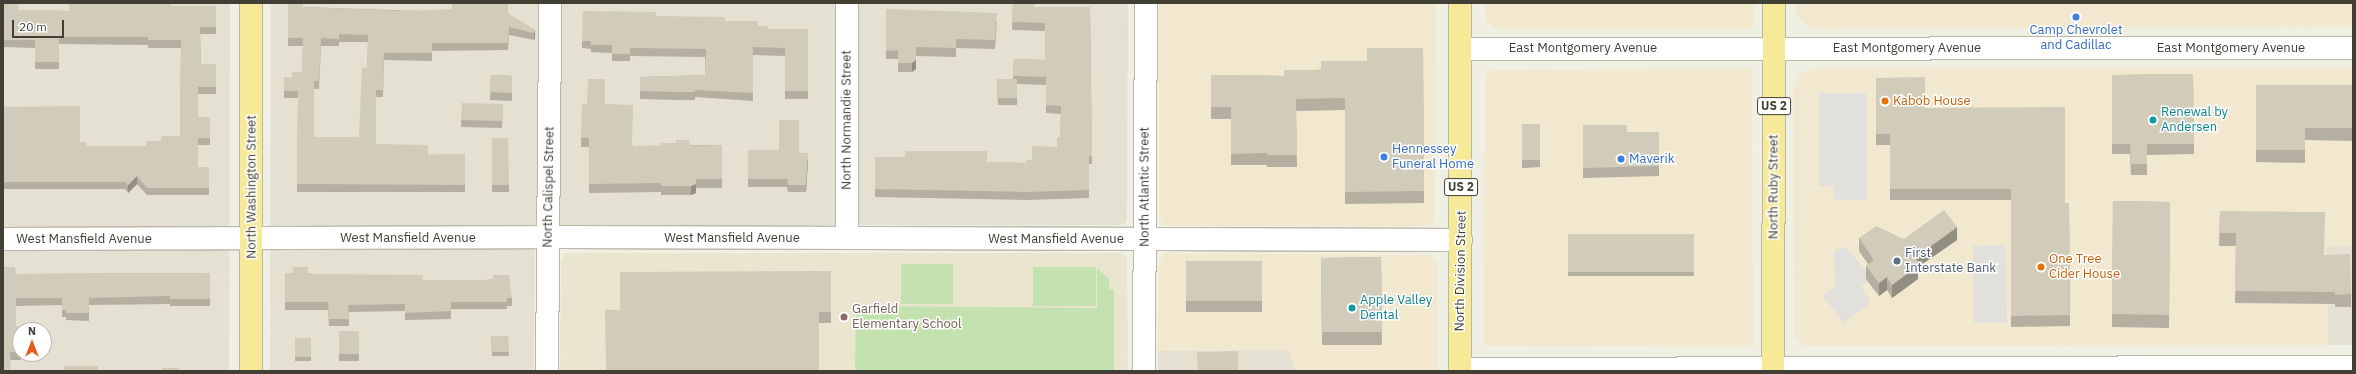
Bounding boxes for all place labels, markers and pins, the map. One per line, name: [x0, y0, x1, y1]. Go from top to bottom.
marker: Camp Chevrolet and Cadillac: [2071, 12, 2081, 22]
place label: Camp Chevrolet and Cadillac: [2029, 23, 2123, 54]
place label: Kabob House: [1893, 93, 1971, 109]
marker: Kabob House: [1880, 96, 1890, 106]
place label: Renewal by Andersen: [2161, 105, 2228, 136]
marker: Renewal by Andersen: [2148, 115, 2158, 125]
place label: Hennessey Funeral Home: [1392, 142, 1474, 173]
place label: Maverik: [1629, 151, 1675, 167]
marker: Hennessey Funeral Home: [1379, 152, 1389, 162]
marker: Maverik: [1616, 154, 1626, 164]
place label: First Interstate Bank: [1905, 246, 1996, 277]
place label: One Tree Cider House: [2049, 252, 2120, 283]
marker: First Interstate Bank: [1892, 256, 1902, 266]
marker: One Tree Cider House: [2036, 262, 2046, 272]
place label: Apple Valley Dental: [1360, 293, 1432, 324]
place label: Garfield Elementary School: [852, 302, 962, 333]
marker: Apple Valley Dental: [1347, 303, 1357, 313]
marker: Garfield Elementary School: [839, 312, 849, 322]

